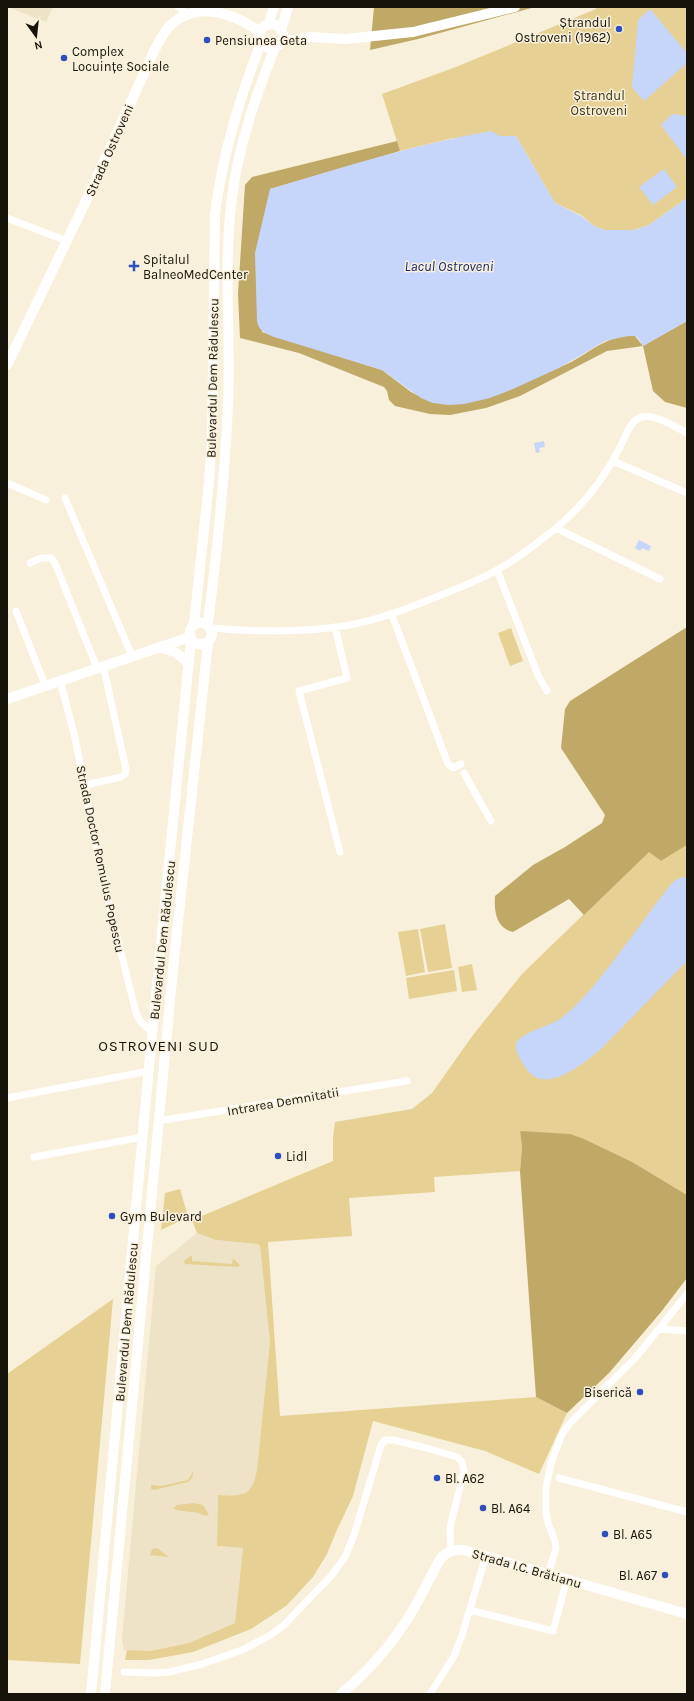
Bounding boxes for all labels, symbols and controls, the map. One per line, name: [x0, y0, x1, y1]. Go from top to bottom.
place label: Ștrandul Ostroveni (1962): [515, 15, 611, 45]
north arrow: [16, 16, 56, 56]
marker: Ștrandul Ostroveni (1962): [614, 24, 624, 34]
place label: Pensiunea Geta: [215, 33, 307, 48]
marker: Pensiunea Geta: [202, 35, 212, 45]
text: N: [33, 38, 44, 52]
place label: Complex Locuințe Sociale: [72, 44, 169, 74]
marker: Complex Locuințe Sociale: [59, 53, 69, 63]
park label: Ștrandul Ostroveni: [571, 88, 627, 118]
street label: Strada Ostroveni: [82, 102, 137, 199]
place label: Spitalul BalneoMedCenter: [143, 252, 248, 282]
water label: Lacul Ostroveni: [405, 258, 494, 275]
marker: Spitalul BalneoMedCenter: [128, 260, 140, 272]
street label: Bulevardul Dem Rădulescu: [204, 298, 221, 458]
street label: Strada Doctor Romulus Popescu: [73, 764, 128, 954]
street label: Bulevardul Dem Rădulescu: [147, 860, 178, 1020]
district label: OSTROVENI SUD: [98, 1037, 220, 1055]
street label: Intrarea Demnitatii: [226, 1084, 340, 1119]
place label: Lidl: [286, 1149, 307, 1164]
marker: Lidl: [273, 1151, 283, 1161]
place label: Gym Bulevard: [120, 1209, 202, 1224]
marker: Gym Bulevard: [107, 1211, 117, 1221]
street label: Bulevardul Dem Rădulescu: [112, 1242, 141, 1402]
place label: Biserică: [584, 1385, 632, 1400]
marker: Biserică: [635, 1387, 645, 1397]
place label: Bl. A62: [445, 1471, 485, 1486]
marker: Bl. A62: [432, 1473, 442, 1483]
place label: Bl. A64: [491, 1501, 530, 1516]
marker: Bl. A64: [478, 1503, 488, 1513]
place label: Bl. A65: [613, 1527, 652, 1542]
marker: Bl. A65: [600, 1529, 610, 1539]
street label: Strada I.C. Brătianu: [470, 1546, 583, 1591]
place label: Bl. A67: [619, 1568, 657, 1583]
marker: Bl. A67: [660, 1570, 670, 1580]

